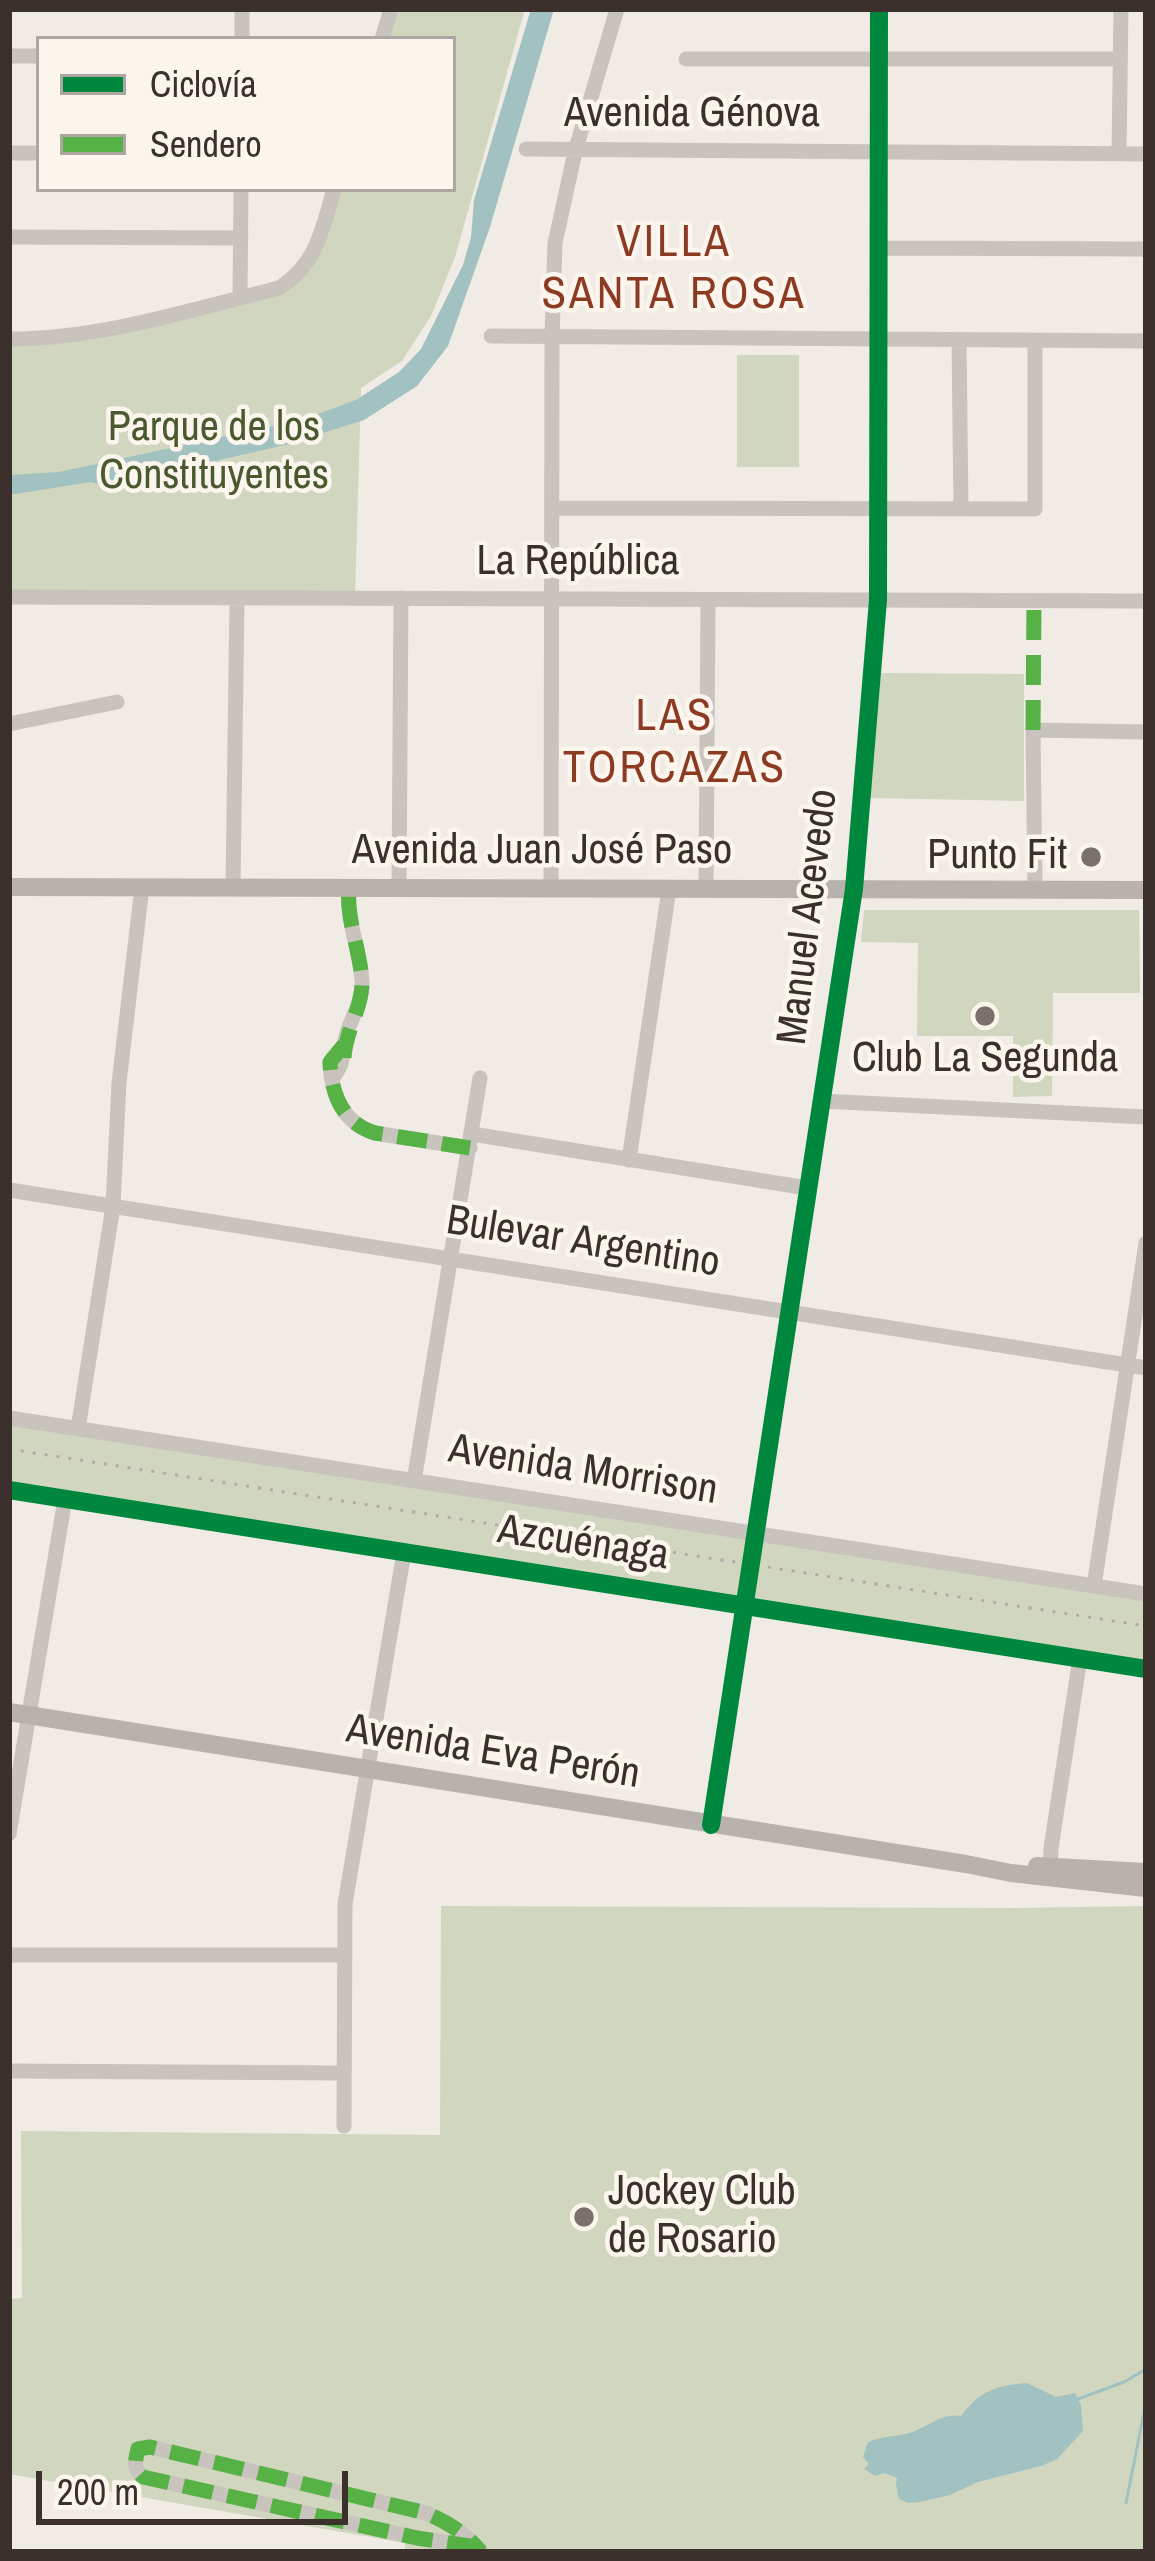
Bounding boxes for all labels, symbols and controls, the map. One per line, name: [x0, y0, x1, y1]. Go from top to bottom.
legend: [36, 36, 456, 192]
text: Ciclovía: [150, 60, 257, 108]
street label: Avenida Génova: [564, 90, 820, 140]
text: Sendero: [150, 120, 262, 168]
district label: VILLA SANTA ROSA: [541, 217, 807, 323]
park label: Parque de los Constituyentes: [99, 404, 329, 502]
street label: La República: [477, 538, 679, 588]
district label: LAS TORCAZAS: [563, 691, 787, 797]
street label: Manuel Acevedo: [768, 787, 850, 1047]
street label: Avenida Juan José Paso: [352, 827, 732, 877]
place label: Punto Fit: [927, 832, 1067, 882]
marker: Punto Fit: [1078, 844, 1104, 870]
marker: Club La Segunda: [972, 1003, 998, 1029]
place label: Club La Segunda: [852, 1035, 1118, 1085]
street label: Bulevar Argentino: [443, 1197, 723, 1289]
street label: Avenida Morrison: [445, 1425, 721, 1517]
street label: Azcuénaga: [494, 1506, 672, 1582]
street label: Avenida Eva Perón: [343, 1705, 643, 1801]
place label: Jockey Club de Rosario: [608, 2168, 796, 2266]
marker: Jockey Club de Rosario: [571, 2204, 597, 2230]
scale bar: [42, 2447, 354, 2521]
text: 200 m: [57, 2468, 139, 2516]

